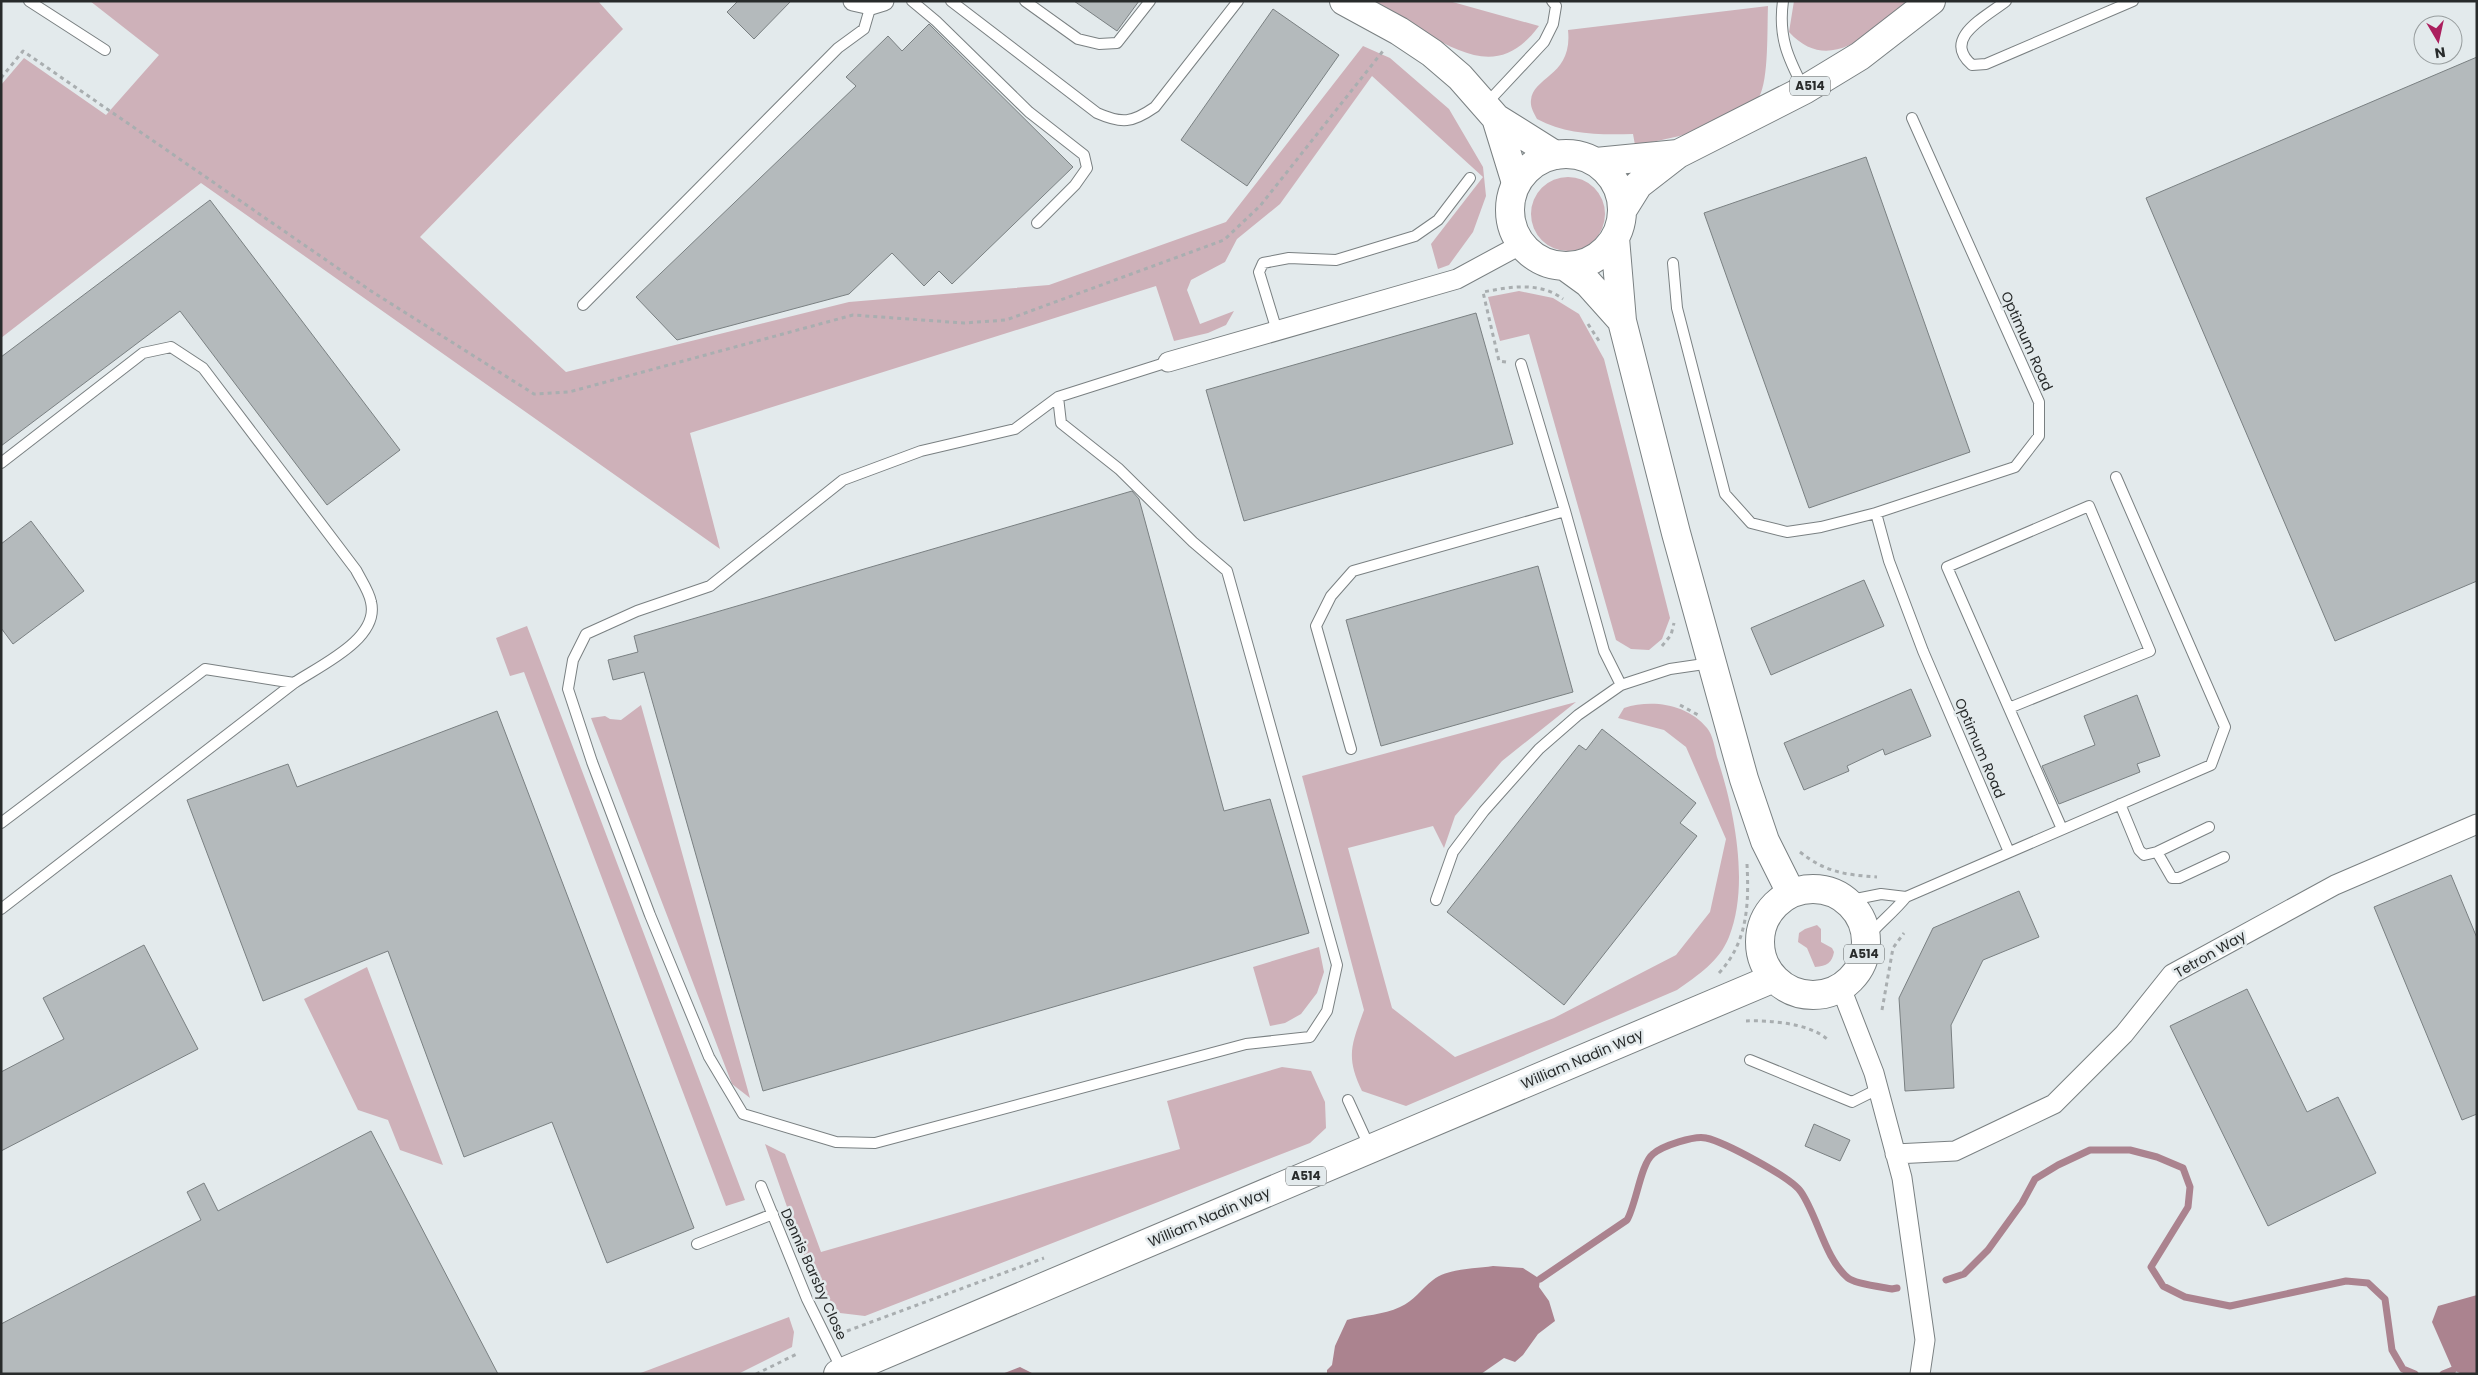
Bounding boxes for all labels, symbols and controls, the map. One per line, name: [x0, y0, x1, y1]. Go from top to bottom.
north arrow: [2413, 15, 2463, 65]
text: N: [2433, 42, 2447, 64]
road number: A514: [1790, 76, 1830, 95]
street label: Optimum Road: [1996, 288, 2058, 394]
street label: Optimum Road: [1950, 695, 2010, 801]
street label: Tetron Way: [2171, 925, 2249, 982]
road number: A514: [1844, 944, 1884, 964]
street label: William Nadin Way: [1518, 1024, 1646, 1094]
road number: A514: [1286, 1166, 1326, 1186]
street label: William Nadin Way: [1145, 1182, 1273, 1252]
street label: Dennis Barsby Close: [776, 1205, 852, 1343]

